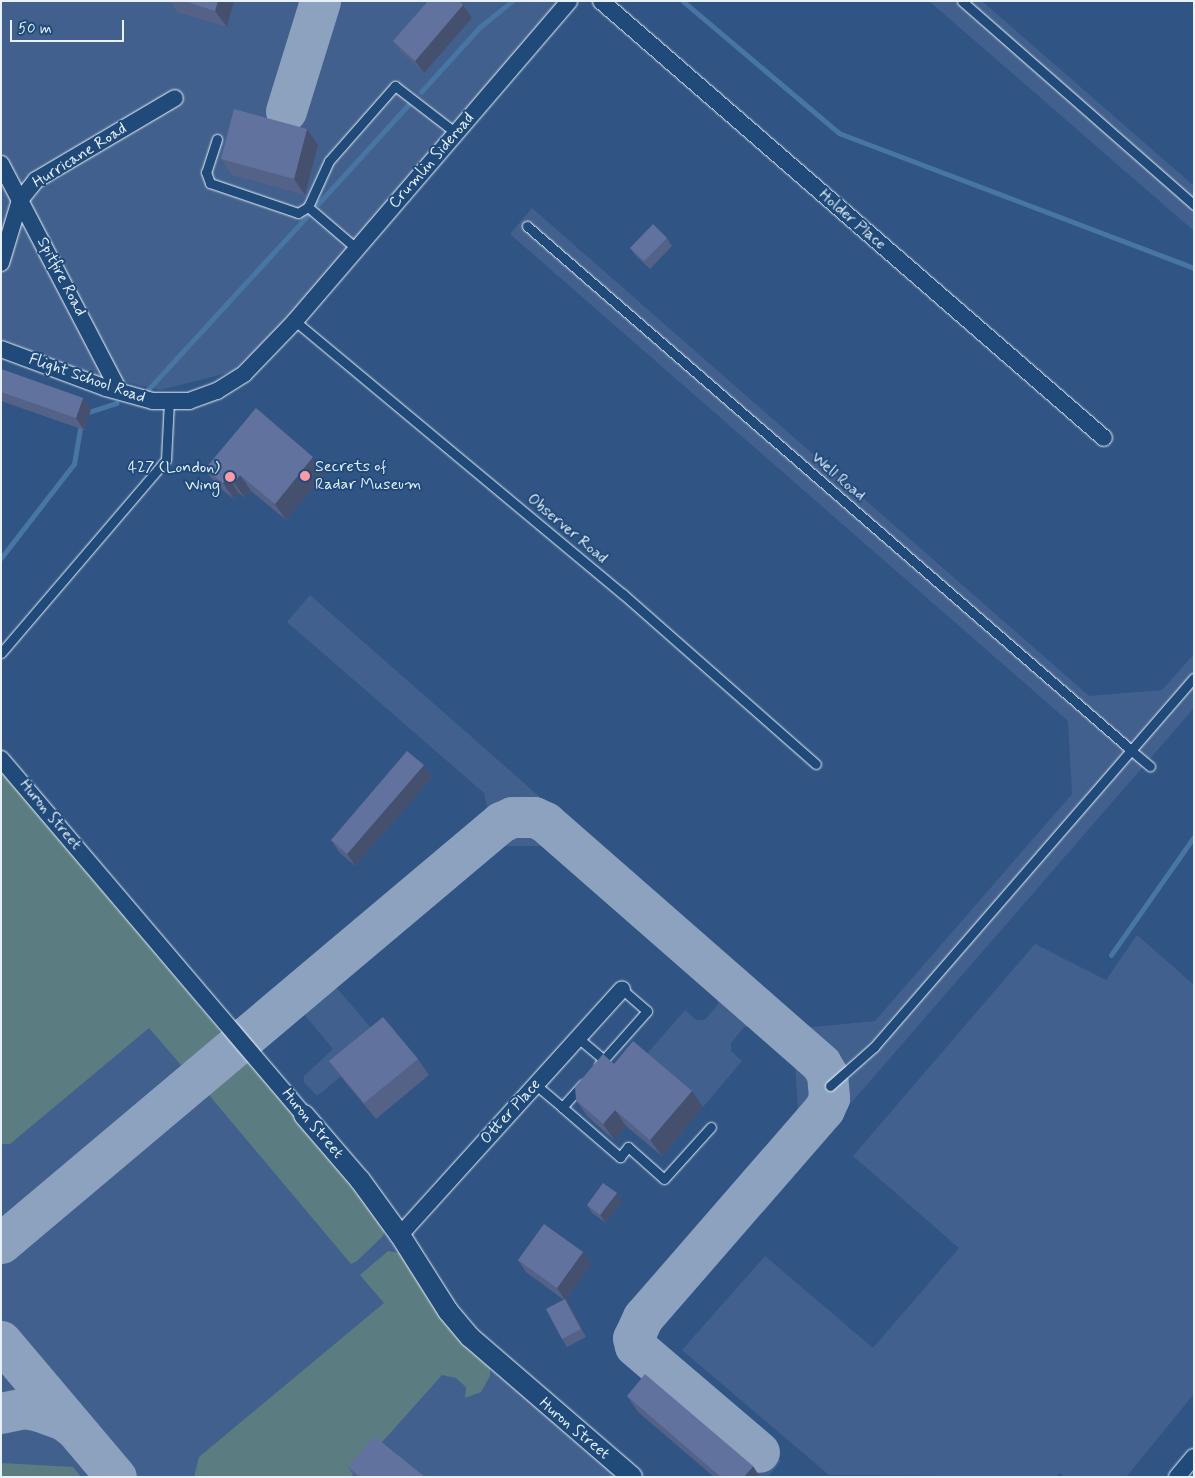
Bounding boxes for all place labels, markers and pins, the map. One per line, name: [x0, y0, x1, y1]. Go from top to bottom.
place label: Secrets of Radar Museum: [315, 457, 422, 495]
place label: 427 (London) Wing: [128, 458, 220, 496]
marker: Secrets of Radar Museum: [299, 470, 311, 482]
marker: 427 (London) Wing: [224, 471, 236, 483]

